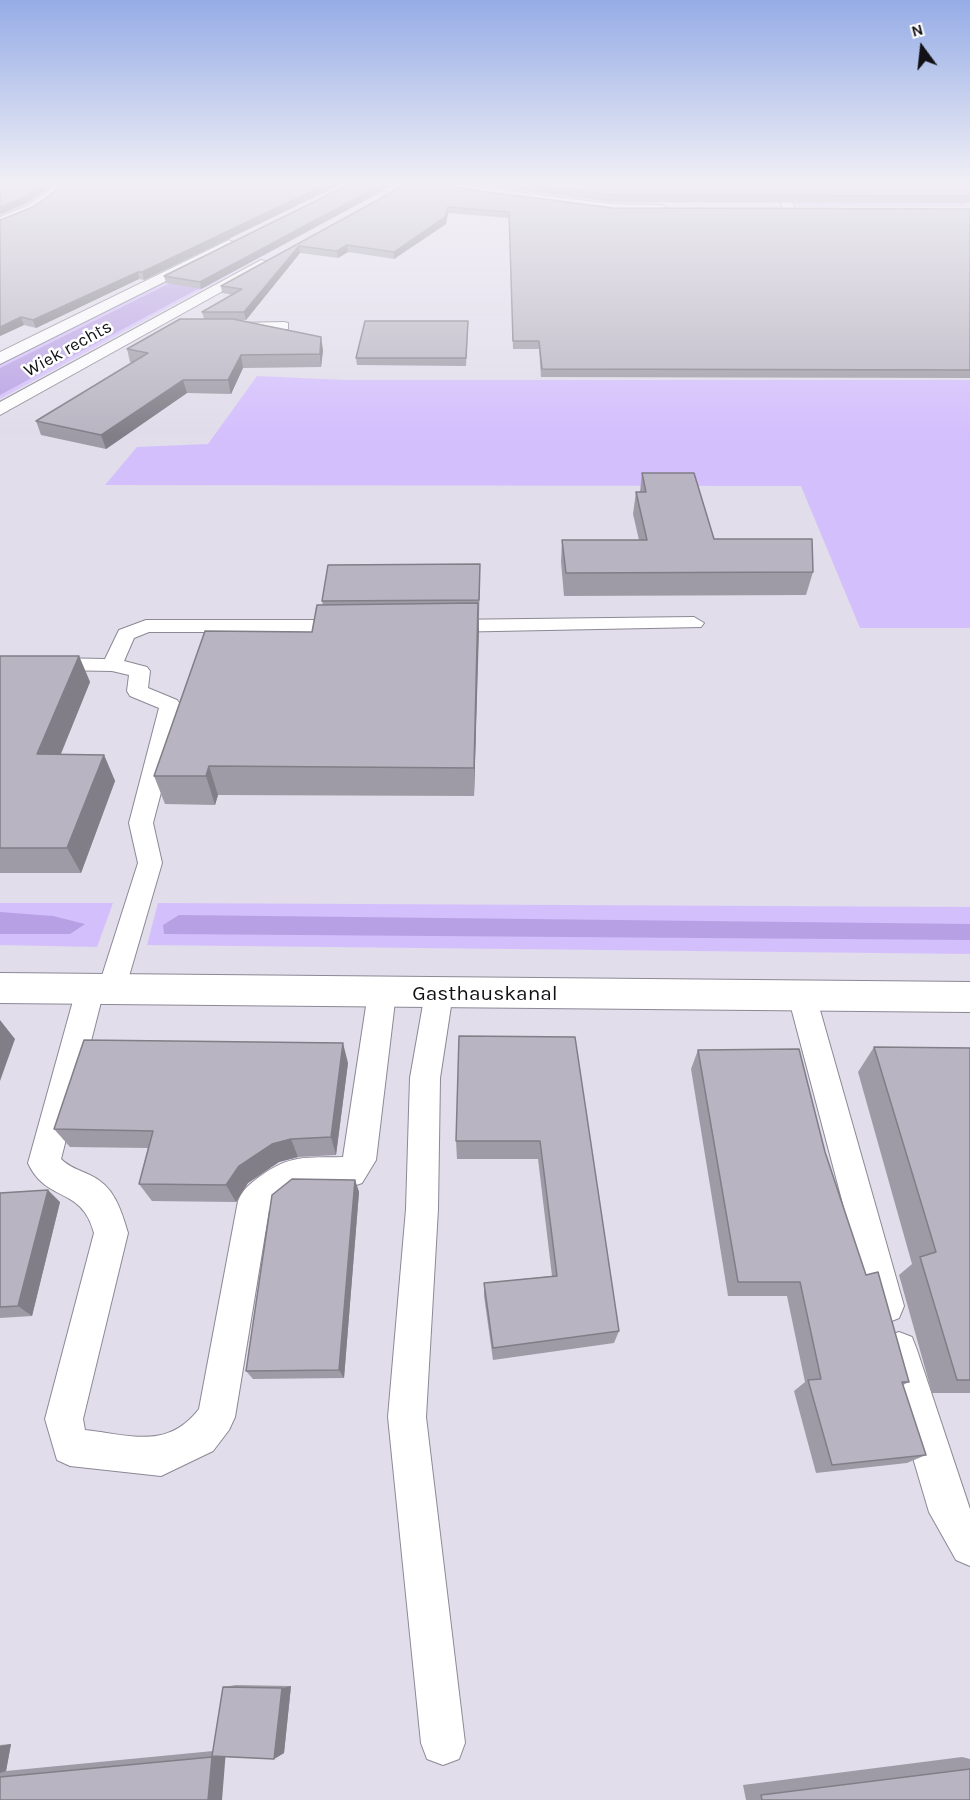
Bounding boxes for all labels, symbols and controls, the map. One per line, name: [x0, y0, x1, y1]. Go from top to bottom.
north arrow: [892, 18, 952, 78]
text: N: [909, 19, 925, 41]
street label: Wiek rechts: [20, 316, 116, 382]
street label: Gasthauskanal: [412, 981, 558, 1007]

